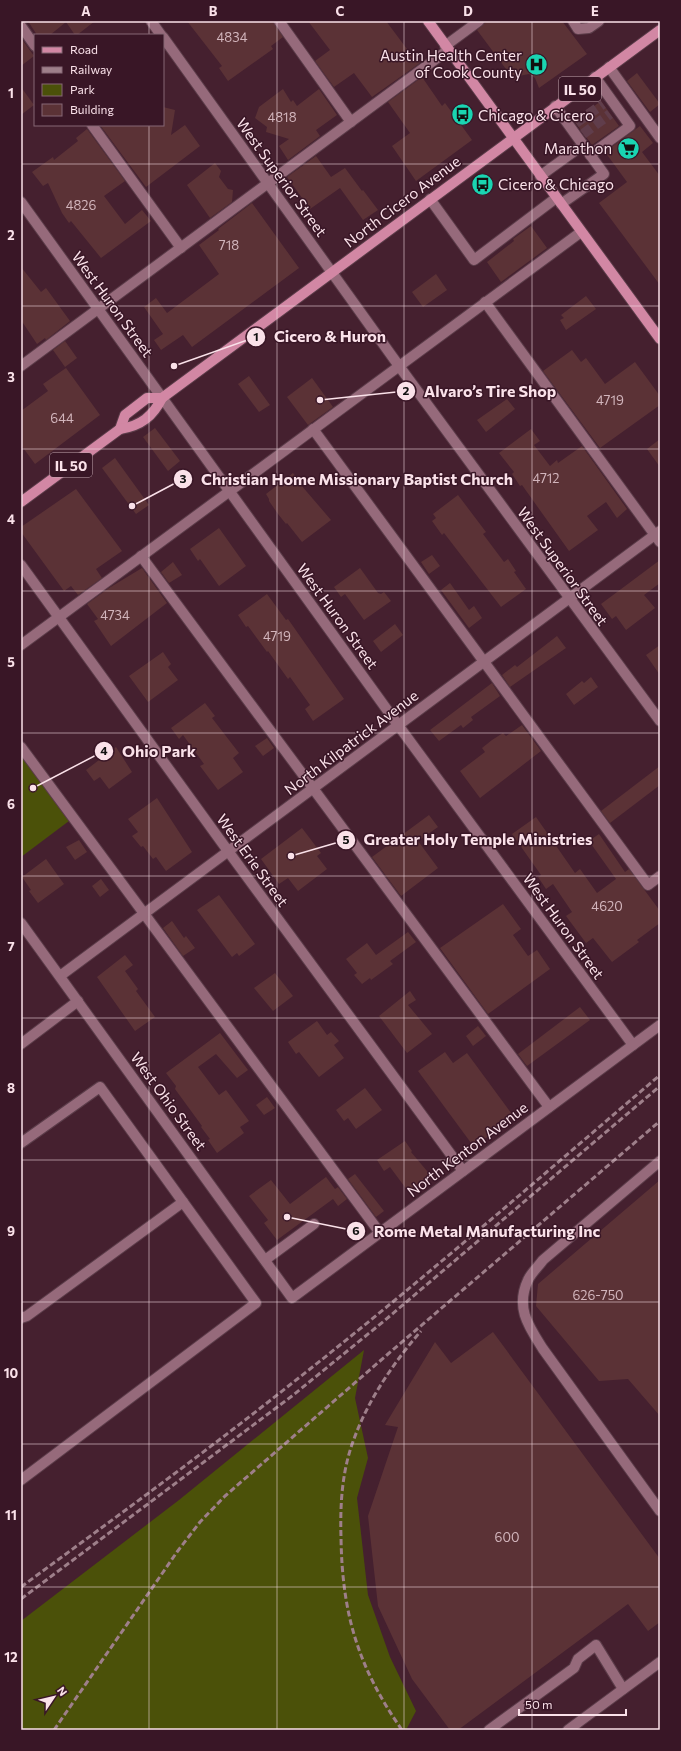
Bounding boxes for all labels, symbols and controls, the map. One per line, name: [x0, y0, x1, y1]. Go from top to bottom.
text: A: [81, 3, 91, 19]
text: B: [209, 3, 218, 19]
text: C: [336, 3, 345, 19]
text: D: [463, 3, 473, 19]
text: E: [591, 3, 599, 19]
house number: 4834: [217, 29, 248, 45]
legend: [34, 34, 164, 126]
text: Road: [70, 42, 98, 56]
place label: Austin Health Center of Cook County: [380, 46, 522, 81]
hospital icon: Austin Health Center of Cook County: [524, 51, 550, 77]
text: Railway: [70, 62, 112, 76]
road number: IL 50: [559, 77, 601, 101]
text: Park: [70, 82, 96, 96]
text: 1: [8, 85, 14, 101]
text: Building: [70, 102, 114, 116]
bus stop icon: Chicago & Cicero: [449, 102, 475, 128]
place label: Chicago & Cicero: [478, 106, 594, 124]
house number: 4818: [267, 109, 297, 125]
street label: West Superior Street: [233, 114, 331, 240]
supermarket icon: Marathon: [615, 135, 641, 161]
place label: Marathon: [544, 139, 612, 157]
street label: North Cicero Avenue: [340, 151, 464, 251]
bus stop icon: Cicero & Chicago: [470, 171, 496, 197]
place label: Cicero & Chicago: [498, 175, 614, 193]
house number: 4826: [66, 197, 96, 213]
text: 2: [7, 227, 15, 243]
house number: 718: [219, 237, 239, 253]
street label: West Huron Street: [69, 248, 157, 360]
callout: Cicero & Huron: [246, 323, 394, 351]
text: Cicero & Huron: [274, 326, 386, 345]
text: 1: [253, 329, 259, 343]
text: 3: [7, 369, 15, 385]
callout: Alvaro’s Tire Shop: [396, 377, 564, 405]
text: Alvaro’s Tire Shop: [424, 381, 556, 400]
text: 2: [403, 383, 410, 397]
house number: 4719: [596, 392, 624, 408]
house number: 644: [50, 410, 74, 426]
road number: IL 50: [50, 453, 92, 477]
callout: Christian Home Missionary Baptist Church: [173, 465, 521, 493]
text: Christian Home Missionary Baptist Church: [201, 469, 513, 488]
house number: 4712: [532, 470, 560, 486]
text: 3: [180, 471, 187, 485]
street label: West Superior Street: [514, 503, 612, 629]
text: 4: [7, 511, 15, 527]
street label: West Huron Street: [294, 560, 382, 672]
house number: 4734: [100, 607, 130, 623]
house number: 4719: [263, 628, 291, 644]
text: 5: [7, 654, 15, 670]
street label: North Kilpatrick Avenue: [281, 686, 421, 798]
callout: Ohio Park: [94, 737, 204, 765]
text: Ohio Park: [122, 741, 197, 760]
text: 4: [100, 743, 108, 757]
text: 6: [7, 796, 15, 812]
street label: West Erie Street: [213, 810, 293, 910]
callout: Greater Holy Temple Ministries: [336, 826, 601, 854]
text: Greater Holy Temple Ministries: [364, 829, 592, 848]
text: 5: [343, 832, 350, 846]
street label: West Huron Street: [520, 870, 608, 982]
house number: 4620: [591, 898, 623, 914]
text: 7: [7, 938, 15, 954]
street label: West Ohio Street: [127, 1048, 211, 1154]
text: 8: [7, 1080, 15, 1096]
street label: North Kenton Avenue: [403, 1098, 531, 1200]
callout: Rome Metal Manufacturing Inc: [346, 1217, 608, 1245]
text: Rome Metal Manufacturing Inc: [374, 1221, 600, 1240]
text: 9: [7, 1223, 15, 1239]
text: 6: [352, 1223, 360, 1237]
house number: 626-750: [572, 1287, 624, 1303]
text: 10: [4, 1365, 19, 1381]
text: 11: [5, 1507, 17, 1523]
house number: 600: [495, 1529, 519, 1545]
text: 12: [4, 1649, 18, 1665]
north arrow: [34, 1677, 74, 1717]
text: N: [55, 1684, 70, 1698]
scale bar: [519, 1691, 626, 1717]
text: 50 m: [525, 1697, 553, 1711]

